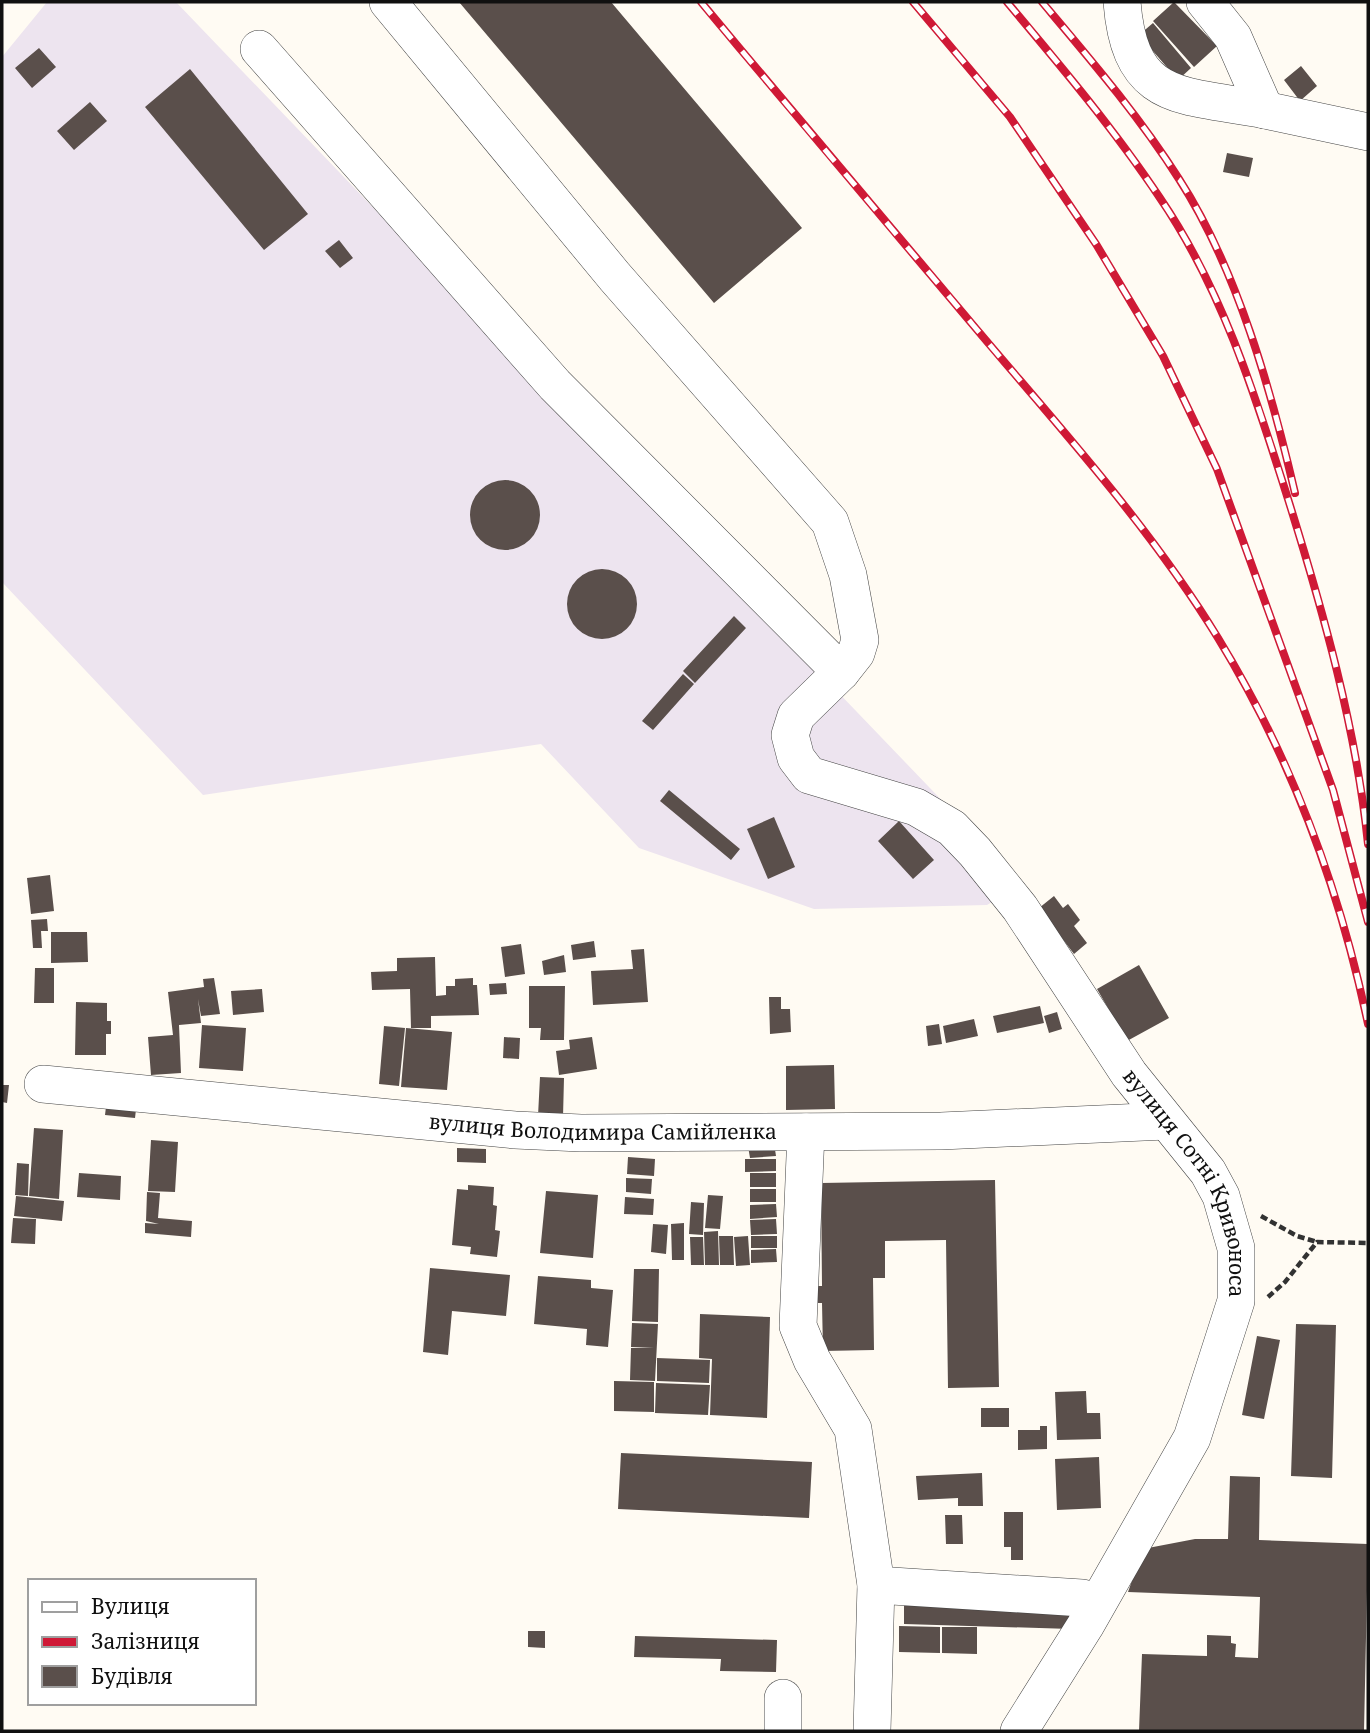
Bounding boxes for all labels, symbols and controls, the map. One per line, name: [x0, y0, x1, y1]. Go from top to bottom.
street label: вулиця Сотні Кривоноса: [1117, 1062, 1251, 1297]
street label: вулиця Володимира Самійленка: [428, 1107, 777, 1146]
legend: [28, 1579, 256, 1705]
text: Вулиця: [91, 1592, 170, 1620]
text: Залізниця: [91, 1627, 200, 1655]
text: Будівля: [91, 1662, 173, 1690]

